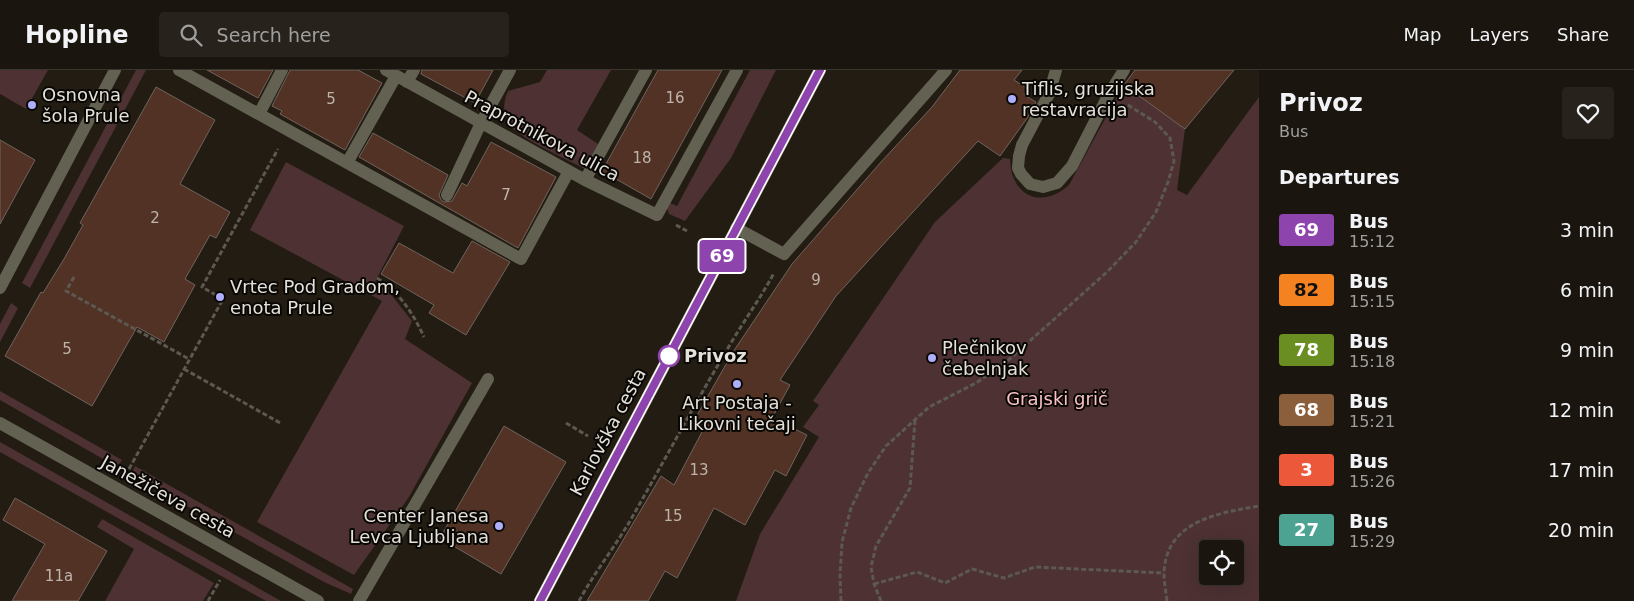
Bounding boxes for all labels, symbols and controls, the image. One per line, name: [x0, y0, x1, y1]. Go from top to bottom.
search box: [159, 12, 509, 57]
text: Hopline: [25, 21, 129, 49]
icon: search: [177, 21, 205, 49]
text: Search here: [217, 24, 331, 46]
text: Map: [1403, 24, 1441, 45]
text: Layers: [1469, 24, 1529, 45]
text: Share: [1557, 24, 1609, 45]
place label: Tiflis, gruzijska restavracija: [1021, 78, 1155, 120]
place label: Osnovna šola Prule: [42, 84, 130, 126]
street label: Praprotnikova ulica: [461, 86, 623, 185]
button: heart: [1562, 87, 1614, 139]
house number: 16: [665, 89, 685, 107]
text: Privoz: [1279, 89, 1363, 117]
house number: 5: [326, 90, 336, 108]
marker: Tiflis, gruzijska restavracija: [1006, 93, 1018, 105]
marker: Osnovna šola Prule: [26, 99, 38, 111]
text: Bus: [1279, 122, 1308, 141]
house number: 18: [632, 149, 652, 167]
text: Departures: [1279, 166, 1400, 188]
house number: 7: [501, 186, 511, 204]
house number: 2: [150, 209, 160, 227]
text: Bus: [1349, 210, 1388, 232]
text: 69: [1294, 219, 1319, 240]
text: 3 min: [1560, 219, 1614, 241]
text: 15:12: [1349, 232, 1395, 251]
line badge: 69: [700, 240, 744, 272]
text: 69: [709, 245, 735, 266]
text: Bus: [1349, 270, 1388, 292]
house number: 9: [811, 271, 821, 289]
place label: Vrtec Pod Gradom, enota Prule: [230, 276, 400, 318]
text: 82: [1294, 279, 1319, 300]
text: 6 min: [1560, 279, 1614, 301]
marker: Vrtec Pod Gradom, enota Prule: [214, 291, 226, 303]
text: 15:15: [1349, 292, 1395, 311]
text: Bus: [1349, 330, 1388, 352]
place label: Plečnikov čebelnjak: [942, 337, 1029, 379]
text: 78: [1294, 339, 1319, 360]
text: 9 min: [1560, 339, 1614, 361]
house number: 5: [62, 340, 72, 358]
marker: Privoz: [658, 345, 680, 367]
place label: Privoz: [684, 345, 747, 366]
marker: Plečnikov čebelnjak: [926, 352, 938, 364]
text: 15:18: [1349, 352, 1395, 371]
street label: Karlovška cesta: [565, 364, 650, 499]
marker: Art Postaja - Likovni tečaji: [731, 378, 743, 390]
park label: Grajski grič: [1006, 388, 1108, 409]
text: Bus: [1349, 390, 1388, 412]
place label: Art Postaja - Likovni tečaji: [678, 392, 796, 434]
text: 68: [1294, 399, 1319, 420]
text: 12 min: [1548, 399, 1614, 421]
text: 15:21: [1349, 412, 1395, 431]
text: Bus: [1349, 450, 1388, 472]
street label: Janežičeva cesta: [97, 451, 239, 542]
text: 3: [1300, 459, 1313, 480]
text: 17 min: [1548, 459, 1614, 481]
house number: 13: [689, 461, 709, 479]
text: 15:26: [1349, 472, 1395, 491]
place label: Center Janesa Levca Ljubljana: [350, 505, 489, 547]
house number: 15: [663, 507, 683, 525]
text: Bus: [1349, 510, 1388, 532]
text: 27: [1294, 519, 1319, 540]
text: 20 min: [1548, 519, 1614, 541]
marker: Center Janesa Levca Ljubljana: [493, 520, 505, 532]
text: 15:29: [1349, 532, 1395, 551]
map controls: [1199, 540, 1244, 585]
button: locate: [1199, 540, 1244, 585]
house number: 11a: [45, 567, 73, 585]

